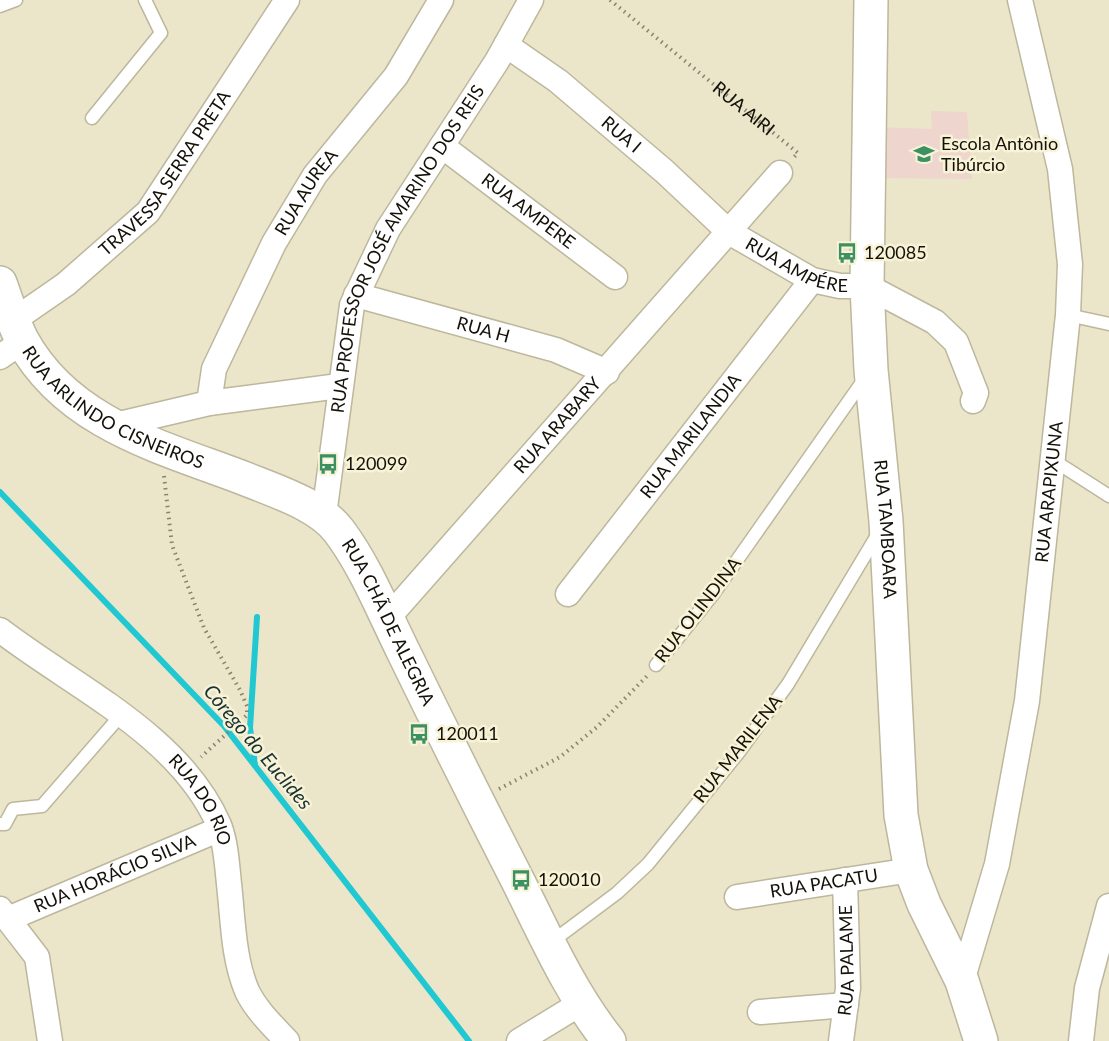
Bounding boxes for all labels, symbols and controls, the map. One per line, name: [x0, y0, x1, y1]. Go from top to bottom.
street label: RUA AIRI: [709, 76, 779, 139]
street label: RUA PROFESSOR JOSÉ AMARINO DOS REIS: [326, 81, 488, 414]
street label: TRAVESSA SERRA PRETA: [94, 85, 235, 260]
street label: RUA I: [597, 111, 646, 157]
place label: Escola Antônio Tibúrcio: [941, 132, 1058, 175]
school or university icon: Escola Antônio Tibúrcio: [912, 142, 936, 166]
street label: RUA AUREA: [269, 143, 342, 239]
street label: RUA AMPERE: [478, 168, 580, 253]
street label: RUA AMPÉRE: [742, 232, 848, 296]
bus stop icon: 120085: [835, 241, 859, 265]
place label: 120085: [864, 241, 927, 263]
street label: RUA H: [455, 311, 513, 347]
street label: RUA ARLINDO CISNEIROS: [18, 341, 207, 473]
street label: RUA MARILANDIA: [635, 368, 746, 502]
street label: RUA ARABARY: [509, 371, 606, 477]
street label: RUA ARAPIXUNA: [1030, 419, 1067, 564]
bus stop icon: 120099: [316, 452, 340, 476]
place label: 120099: [345, 452, 408, 474]
street label: RUA TAMBOARA: [870, 458, 902, 600]
street label: RUA CHÃ DE ALEGRIA: [338, 534, 440, 710]
street label: RUA OLINDINA: [649, 552, 746, 666]
water label: Córego do Euclides: [199, 679, 318, 814]
street label: RUA MARILENA: [688, 689, 787, 807]
bus stop icon: 120011: [407, 722, 431, 746]
place label: 120011: [436, 722, 499, 744]
street label: RUA DO RIO: [165, 749, 236, 847]
street label: RUA HORÁCIO SILVA: [30, 828, 199, 917]
street label: RUA PACATU: [768, 863, 879, 902]
bus stop icon: 120010: [509, 868, 533, 892]
place label: 120010: [538, 868, 601, 890]
street label: RUA PALAME: [832, 905, 858, 1017]

